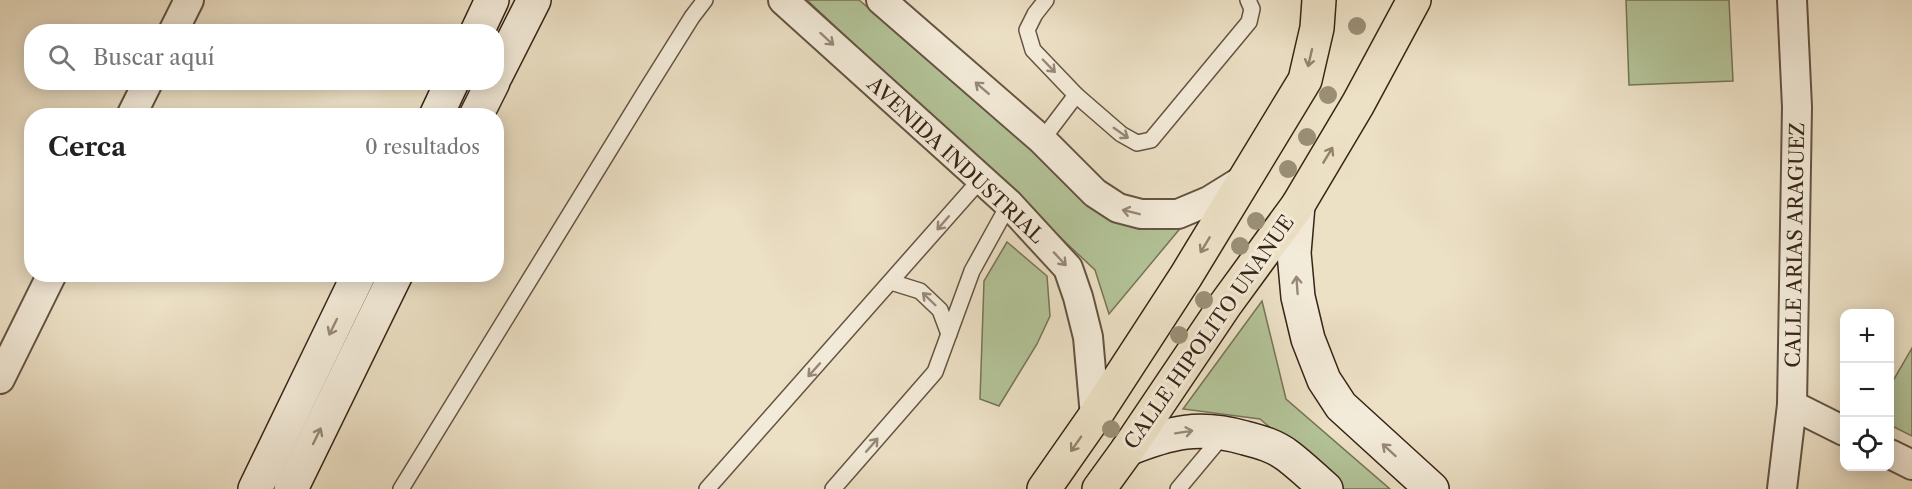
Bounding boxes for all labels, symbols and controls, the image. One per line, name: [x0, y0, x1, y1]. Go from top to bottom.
search box: [24, 24, 504, 90]
one-way arrow: [819, 32, 834, 46]
icon: search: [45, 41, 78, 74]
text: Buscar aquí: [93, 44, 215, 71]
one-way arrow: [1304, 48, 1316, 67]
one-way arrow: [1041, 59, 1056, 74]
street label: AVENIDA INDUSTRIAL: [862, 71, 1049, 248]
one-way arrow: [975, 81, 990, 95]
street label: CALLE ARIAS ARAGUEZ: [1781, 122, 1809, 368]
one-way arrow: [1112, 127, 1128, 139]
text: Cerca: [48, 131, 126, 163]
text: 0 resultados: [365, 135, 480, 159]
one-way arrow: [1322, 147, 1334, 164]
one-way arrow: [1122, 205, 1141, 217]
street label: CALLE HIPOLITO UNANUE: [1119, 210, 1299, 454]
one-way arrow: [936, 216, 950, 231]
one-way arrow: [1198, 236, 1210, 253]
one-way arrow: [1053, 251, 1067, 266]
one-way arrow: [1291, 276, 1302, 296]
one-way arrow: [921, 291, 936, 306]
map controls: [1840, 309, 1894, 471]
button: +: [1840, 309, 1894, 363]
one-way arrow: [327, 318, 339, 336]
one-way arrow: [807, 362, 821, 377]
button: −: [1840, 363, 1894, 417]
button: locate: [1840, 417, 1894, 471]
one-way arrow: [1174, 427, 1193, 438]
one-way arrow: [312, 428, 323, 446]
one-way arrow: [1070, 435, 1082, 451]
one-way arrow: [865, 438, 879, 453]
one-way arrow: [1382, 443, 1397, 457]

